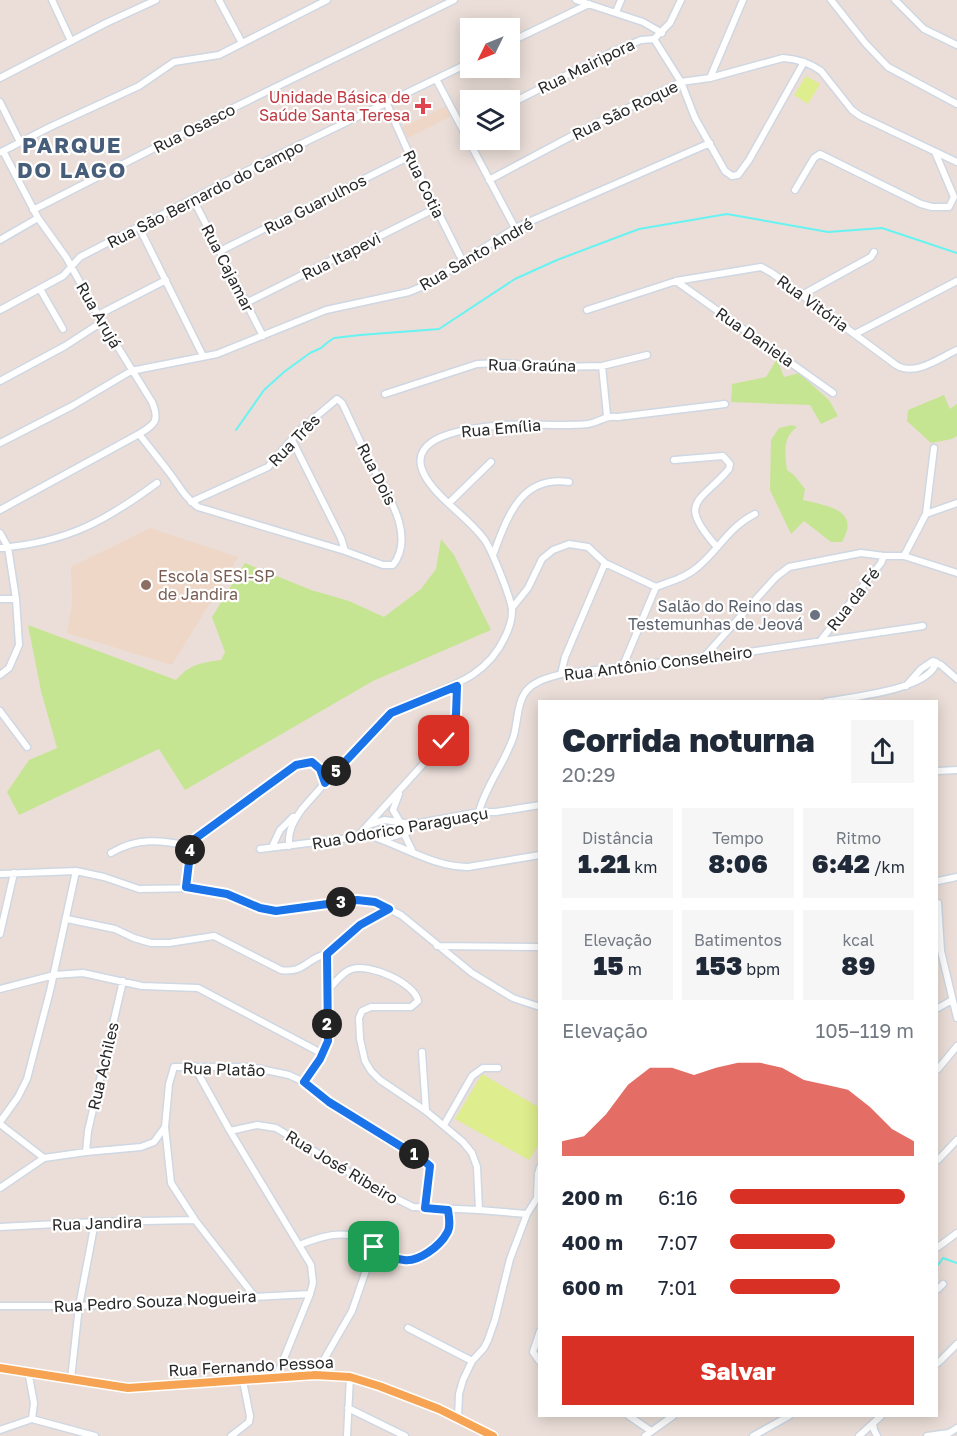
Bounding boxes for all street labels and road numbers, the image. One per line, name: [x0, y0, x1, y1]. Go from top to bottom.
street label: Rua Mairipora: [534, 34, 638, 98]
street label: Rua São Roque: [569, 76, 681, 144]
street label: Rua Osasco: [150, 99, 238, 157]
street label: Rua São Bernardo do Campo: [103, 136, 307, 252]
street label: Rua Cotia: [399, 147, 449, 221]
street label: Rua Guarulhos: [260, 170, 370, 238]
street label: Rua Santo André: [416, 213, 536, 295]
street label: Rua Cajamar: [197, 221, 259, 315]
street label: Rua Itapevi: [298, 228, 384, 284]
street label: Rua Vitória: [773, 270, 853, 336]
street label: Rua Arujá: [72, 278, 126, 352]
street label: Rua Daniela: [712, 303, 798, 371]
street label: Rua Graúna: [488, 354, 576, 376]
street label: Rua Três: [264, 409, 324, 471]
street label: Rua Emília: [460, 415, 542, 441]
street label: Rua Dois: [353, 440, 401, 508]
street label: Rua da Fé: [822, 563, 884, 635]
street label: Rua Antônio Conselheiro: [563, 642, 753, 684]
street label: Rua Odorico Paraguaçu: [310, 803, 490, 853]
street label: Rua Achiles: [83, 1020, 123, 1112]
street label: Rua Platão: [182, 1058, 266, 1080]
street label: Rua José Ribeiro: [282, 1126, 402, 1208]
street label: Rua Jandira: [52, 1211, 142, 1235]
street label: Rua Pedro Souza Nogueira: [53, 1286, 257, 1316]
street label: Rua Fernando Pessoa: [168, 1352, 334, 1380]

